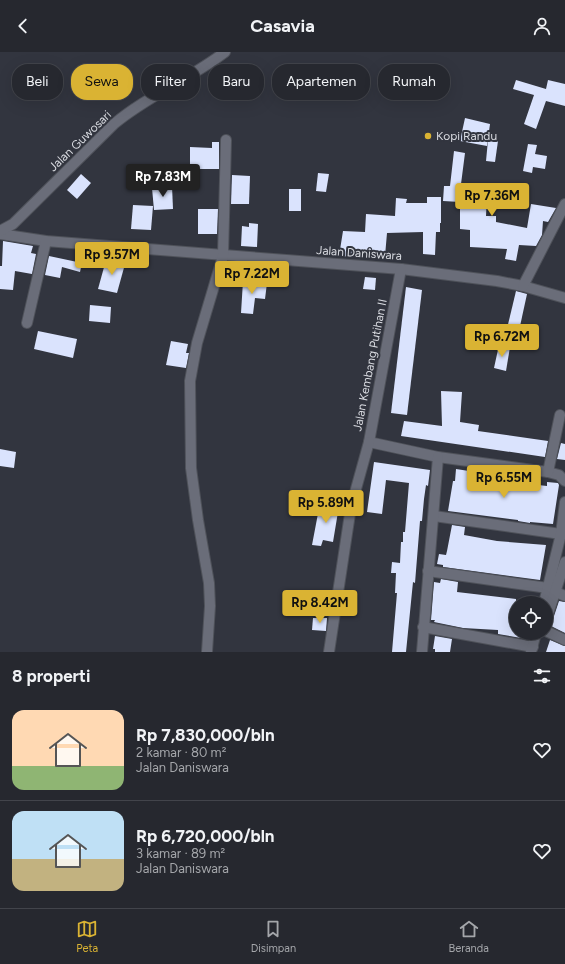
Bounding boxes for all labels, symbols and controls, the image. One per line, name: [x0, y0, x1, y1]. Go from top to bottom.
icon: back: [12, 15, 34, 37]
text: Casavia: [250, 15, 315, 37]
icon: person: [531, 15, 553, 37]
chip: Beli: [12, 64, 63, 100]
chip: Sewa: [71, 64, 133, 100]
chip: Filter: [141, 64, 200, 100]
chip: Baru: [208, 64, 264, 100]
chip: Apartemen: [272, 64, 370, 100]
chip: Rumah: [378, 64, 450, 100]
street label: Jalan Guwosari: [46, 108, 114, 174]
place label: Kopi Randu: [436, 129, 497, 143]
marker: Kopi Randu: [423, 131, 433, 141]
pin: Rp 7.83M: [122, 164, 204, 198]
text: Rp 7.83M: [135, 169, 191, 184]
pin: Rp 7.36M: [451, 183, 533, 217]
text: Rp 7.36M: [464, 188, 520, 203]
pin: Rp 9.57M: [71, 242, 153, 276]
street label: Jalan Daniswara: [316, 243, 402, 263]
text: Rp 9.57M: [84, 247, 140, 262]
pin: Rp 7.22M: [211, 261, 293, 295]
text: Rp 7.22M: [224, 266, 280, 281]
street label: Jalan Kembang Putihan II: [350, 298, 390, 432]
pin: Rp 6.72M: [461, 324, 543, 358]
text: Rp 6.72M: [474, 329, 530, 344]
pin: Rp 6.55M: [463, 465, 545, 499]
text: Rp 6.55M: [476, 470, 532, 485]
pin: Rp 5.89M: [285, 490, 367, 524]
text: Rp 5.89M: [298, 495, 354, 510]
pin: Rp 8.42M: [279, 590, 361, 624]
text: Rp 8.42M: [291, 595, 349, 610]
map controls: [509, 596, 553, 640]
button: locate: [509, 596, 553, 640]
icon: filters: [531, 665, 553, 687]
text: 8 properti: [12, 666, 90, 686]
text: Rp 7,830,000/bln: [136, 725, 275, 745]
icon: home: [44, 726, 92, 774]
icon: heart: [531, 739, 553, 761]
text: 2 kamar · 80 m²: [136, 745, 226, 760]
text: Jalan Daniswara: [136, 760, 229, 775]
text: Rp 6,720,000/bln: [136, 826, 275, 846]
icon: home: [44, 827, 92, 875]
icon: heart: [531, 840, 553, 862]
text: 3 kamar · 89 m²: [136, 846, 225, 861]
text: Jalan Daniswara: [136, 861, 229, 876]
tab: Peta: [76, 918, 98, 955]
tab: Disimpan: [251, 918, 296, 955]
tab: Beranda: [449, 918, 489, 955]

